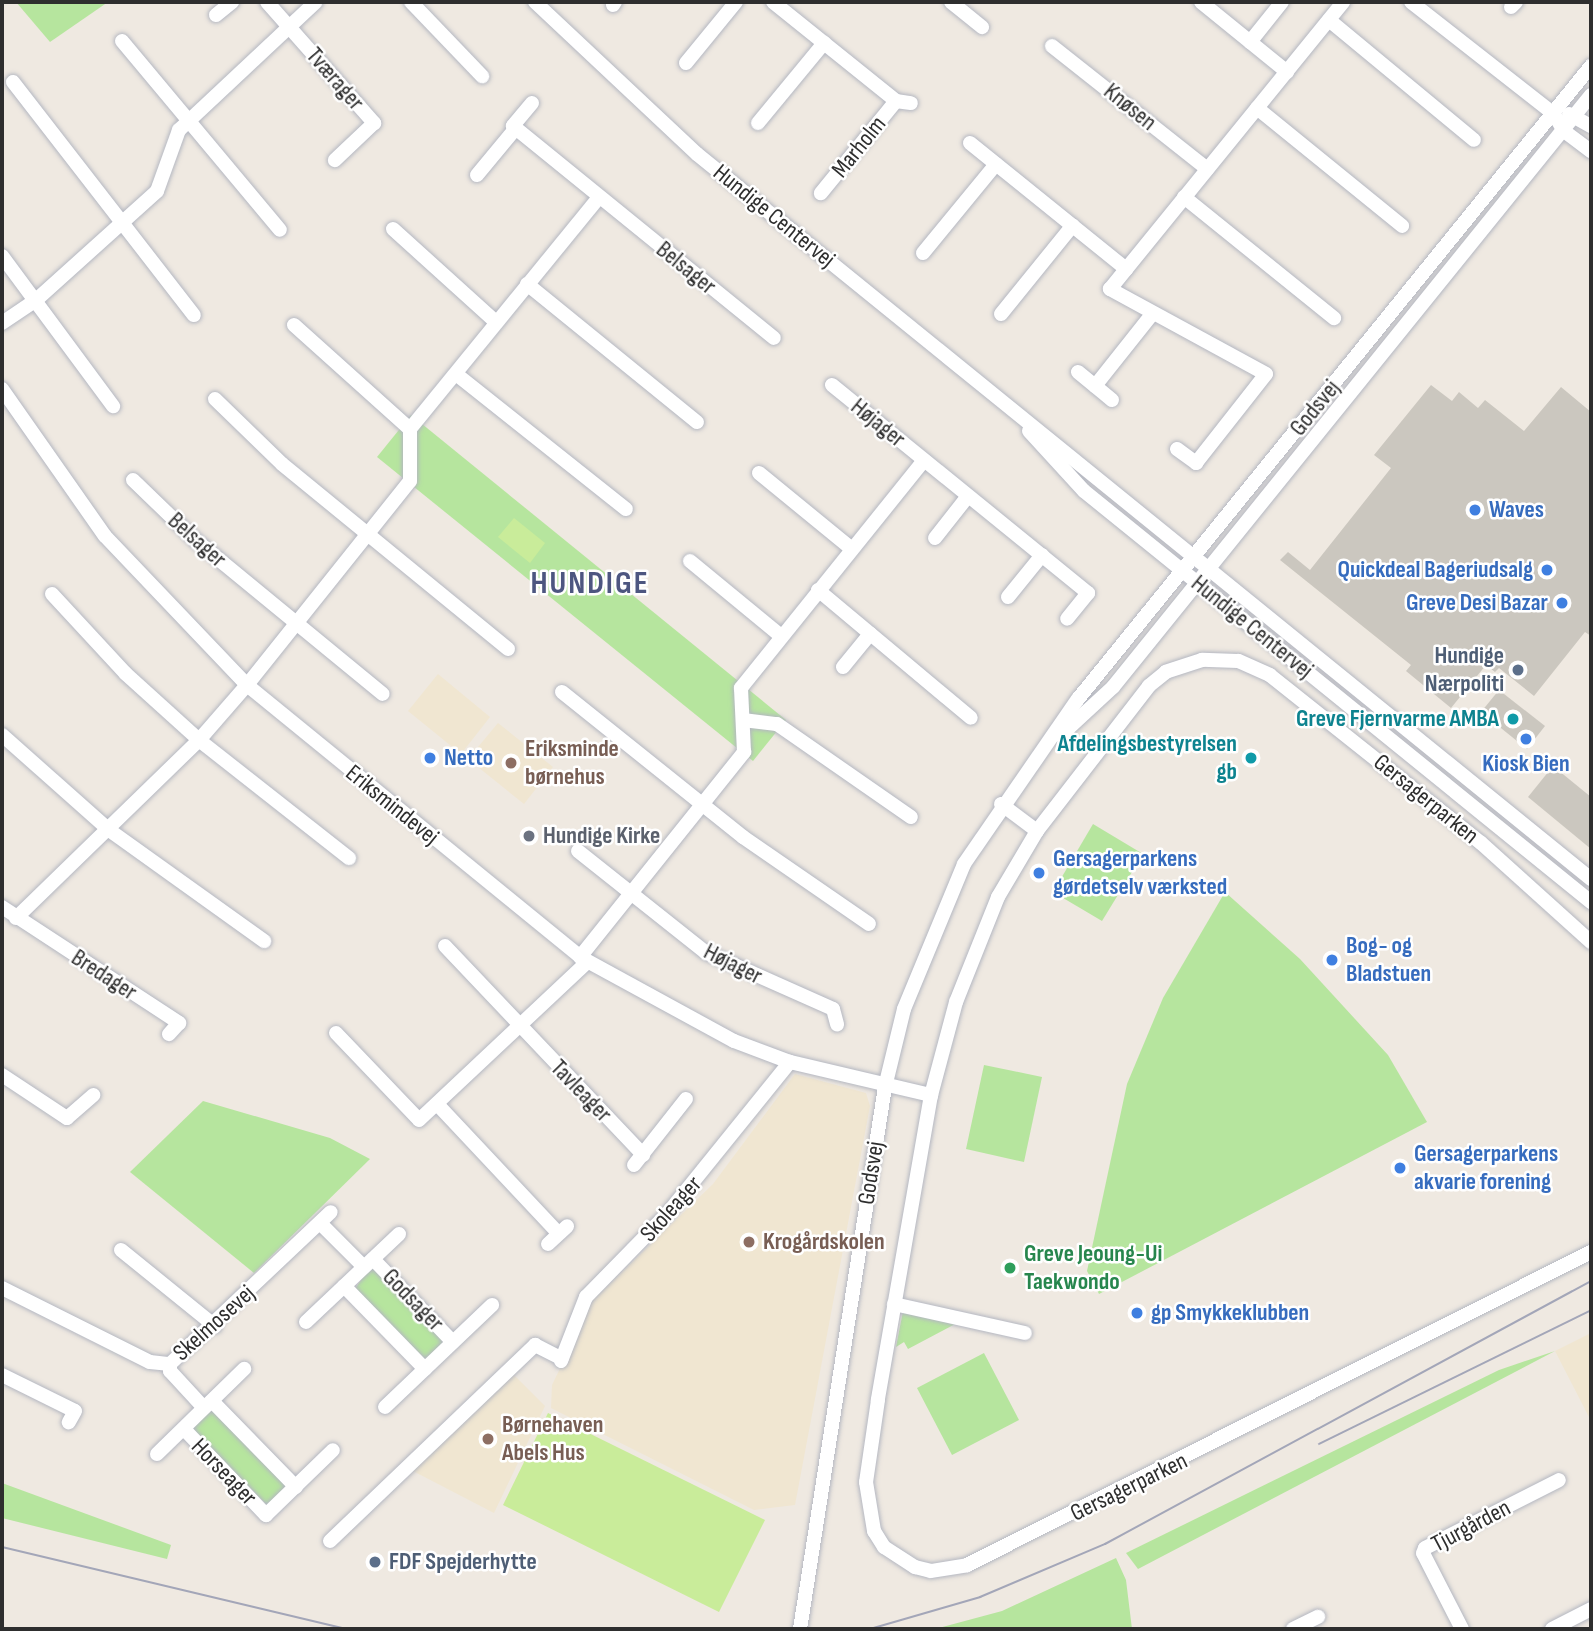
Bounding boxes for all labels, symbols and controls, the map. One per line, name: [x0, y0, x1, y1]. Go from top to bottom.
street label: Tværager: [300, 42, 370, 116]
street label: Knøsen: [1098, 77, 1162, 137]
street label: Marholm: [826, 111, 892, 183]
street label: Hundige Centervej: [707, 158, 841, 274]
street label: Belsager: [650, 235, 722, 301]
street label: Godsvej: [1284, 374, 1346, 442]
street label: Højager: [845, 392, 911, 454]
place label: Waves: [1489, 496, 1544, 524]
marker: Waves: [1467, 502, 1483, 518]
street label: Belsager: [162, 506, 232, 574]
place label: Quickdeal Bageriudsalg: [1337, 556, 1533, 584]
marker: Quickdeal Bageriudsalg: [1539, 562, 1555, 578]
district label: HUNDIGE: [531, 565, 649, 603]
street label: Hundige Centervej: [1185, 569, 1319, 685]
place label: Greve Desi Bazar: [1406, 589, 1548, 617]
marker: Greve Desi Bazar: [1554, 595, 1570, 611]
place label: Hundige Nærpoliti: [1425, 642, 1504, 698]
marker: Hundige Nærpoliti: [1510, 662, 1526, 678]
place label: Greve Fjernvarme AMBA: [1296, 705, 1499, 733]
marker: Greve Fjernvarme AMBA: [1505, 711, 1521, 727]
place label: Afdelingsbestyrelsen gb: [1057, 730, 1237, 786]
marker: Kiosk Bien: [1518, 731, 1534, 747]
place label: Eriksminde børnehus: [525, 735, 619, 791]
place label: Netto: [444, 744, 493, 772]
street label: Gersagerparken: [1368, 748, 1484, 850]
marker: Netto: [422, 750, 438, 766]
marker: Afdelingsbestyrelsen gb: [1243, 750, 1259, 766]
place label: Kiosk Bien: [1482, 750, 1570, 778]
marker: Eriksminde børnehus: [503, 755, 519, 771]
street label: Eriksmindevej: [340, 759, 444, 851]
place label: Hundige Kirke: [543, 822, 660, 850]
marker: Hundige Kirke: [521, 828, 537, 844]
place label: Gersagerparkens gørdetselv værksted: [1053, 845, 1227, 901]
marker: Gersagerparkens gørdetselv værksted: [1031, 865, 1047, 881]
place label: Bog- og Bladstuen: [1346, 932, 1431, 988]
street label: Højager: [699, 937, 767, 991]
street label: Bredager: [66, 943, 142, 1007]
marker: Bog- og Bladstuen: [1324, 952, 1340, 968]
street label: Tavleager: [544, 1054, 618, 1128]
street label: Godsvej: [852, 1139, 890, 1207]
place label: Gersagerparkens akvarie forening: [1414, 1140, 1558, 1196]
marker: Gersagerparkens akvarie forening: [1392, 1160, 1408, 1176]
street label: Skoleager: [634, 1170, 708, 1248]
place label: Krogårdskolen: [763, 1228, 885, 1256]
marker: Krogårdskolen: [741, 1234, 757, 1250]
place label: Greve Jeoung-Ui Taekwondo: [1024, 1240, 1162, 1296]
marker: Greve Jeoung-Ui Taekwondo: [1002, 1260, 1018, 1276]
street label: Godsager: [376, 1263, 450, 1337]
street label: Skelmosevej: [167, 1279, 261, 1367]
place label: gp Smykkeklubben: [1151, 1299, 1309, 1327]
marker: gp Smykkeklubben: [1129, 1305, 1145, 1321]
place label: Børnehaven Abels Hus: [502, 1411, 603, 1467]
marker: Børnehaven Abels Hus: [480, 1431, 496, 1447]
street label: Horseager: [185, 1432, 263, 1512]
street label: Gersagerparken: [1066, 1446, 1192, 1528]
street label: Tjurgården: [1427, 1493, 1515, 1559]
place label: FDF Spejderhytte: [389, 1548, 537, 1576]
marker: FDF Spejderhytte: [367, 1554, 383, 1570]

